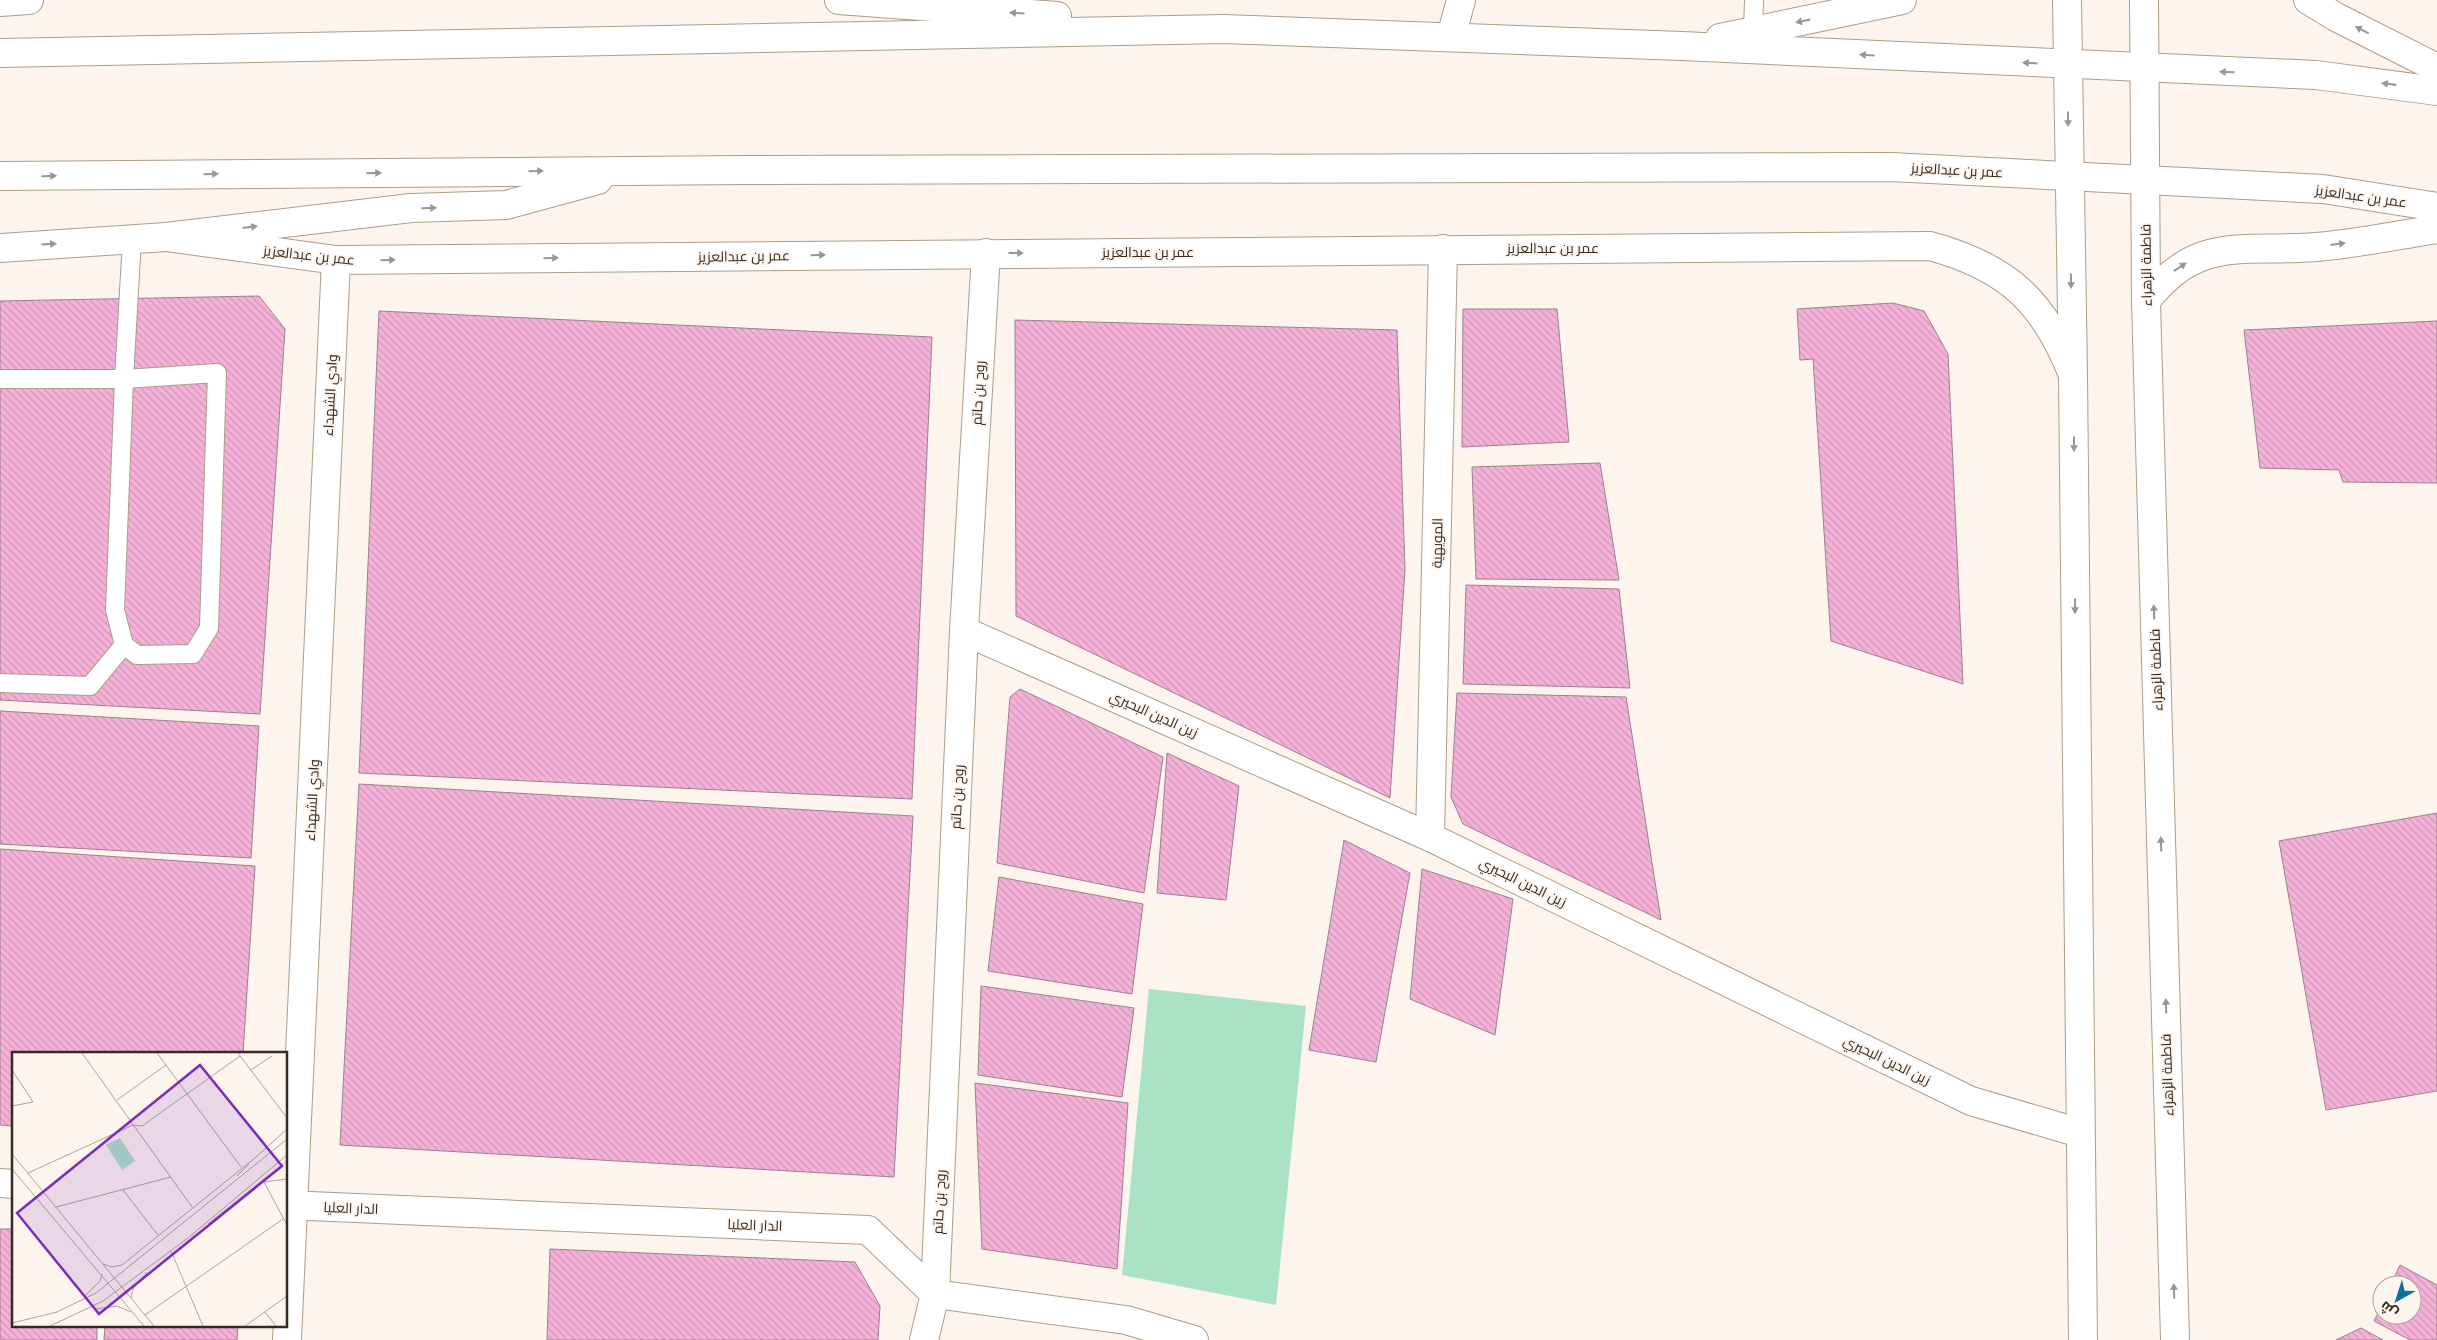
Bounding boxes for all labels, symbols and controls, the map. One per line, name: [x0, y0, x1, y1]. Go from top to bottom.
one-way arrow: [1009, 9, 1025, 17]
one-way arrow: [1796, 17, 1811, 25]
one-way arrow: [2355, 26, 2369, 34]
one-way arrow: [1859, 50, 1875, 58]
one-way arrow: [2021, 58, 2037, 66]
one-way arrow: [2219, 67, 2235, 75]
one-way arrow: [2380, 80, 2396, 88]
one-way arrow: [2064, 111, 2072, 127]
street label: عمر بن عبدالعزيز: [1910, 160, 2003, 181]
one-way arrow: [528, 167, 544, 175]
one-way arrow: [366, 169, 382, 177]
one-way arrow: [203, 170, 219, 178]
one-way arrow: [41, 172, 57, 180]
street label: عمر بن عبدالعزيز: [2313, 182, 2408, 211]
one-way arrow: [421, 203, 437, 211]
one-way arrow: [242, 223, 258, 231]
street label: فاطمة الزهراء: [2137, 224, 2156, 306]
one-way arrow: [41, 240, 57, 248]
street label: عمر بن عبدالعزيز: [1506, 240, 1599, 257]
one-way arrow: [2331, 240, 2347, 248]
street label: عمر بن عبدالعزيز: [261, 242, 356, 269]
street label: عمر بن عبدالعزيز: [1101, 244, 1194, 261]
street label: عمر بن عبدالعزيز: [697, 247, 790, 266]
one-way arrow: [1008, 249, 1024, 257]
one-way arrow: [810, 251, 826, 259]
one-way arrow: [543, 254, 559, 262]
one-way arrow: [381, 255, 397, 263]
one-way arrow: [2173, 262, 2187, 272]
one-way arrow: [2067, 273, 2075, 289]
street label: وادي الشهداء: [320, 354, 344, 437]
street label: روح بن حاتم: [968, 360, 990, 426]
one-way arrow: [2070, 436, 2078, 452]
street label: المويهية: [1429, 518, 1446, 568]
one-way arrow: [2071, 598, 2079, 614]
one-way arrow: [2150, 603, 2158, 619]
street label: فاطمة الزهراء: [2147, 628, 2166, 712]
street label: زين الدين البحيري: [1106, 687, 1201, 744]
street label: وادي الشهداء: [302, 759, 326, 842]
street label: روح بن حاتم: [947, 764, 969, 830]
one-way arrow: [2157, 836, 2165, 852]
street label: زين الدين البحيري: [1475, 854, 1569, 914]
one-way arrow: [2161, 998, 2169, 1014]
street label: زين الدين البحيري: [1839, 1032, 1933, 1092]
street label: فاطمة الزهراء: [2158, 1033, 2177, 1117]
inset map: [12, 1052, 288, 1328]
street label: روح بن حاتم: [929, 1169, 951, 1235]
street label: الدار العليا: [323, 1199, 379, 1218]
street label: الدار العليا: [727, 1216, 783, 1235]
north arrow: [2372, 1275, 2422, 1325]
one-way arrow: [2169, 1283, 2177, 1299]
text: ش: [2377, 1297, 2401, 1322]

